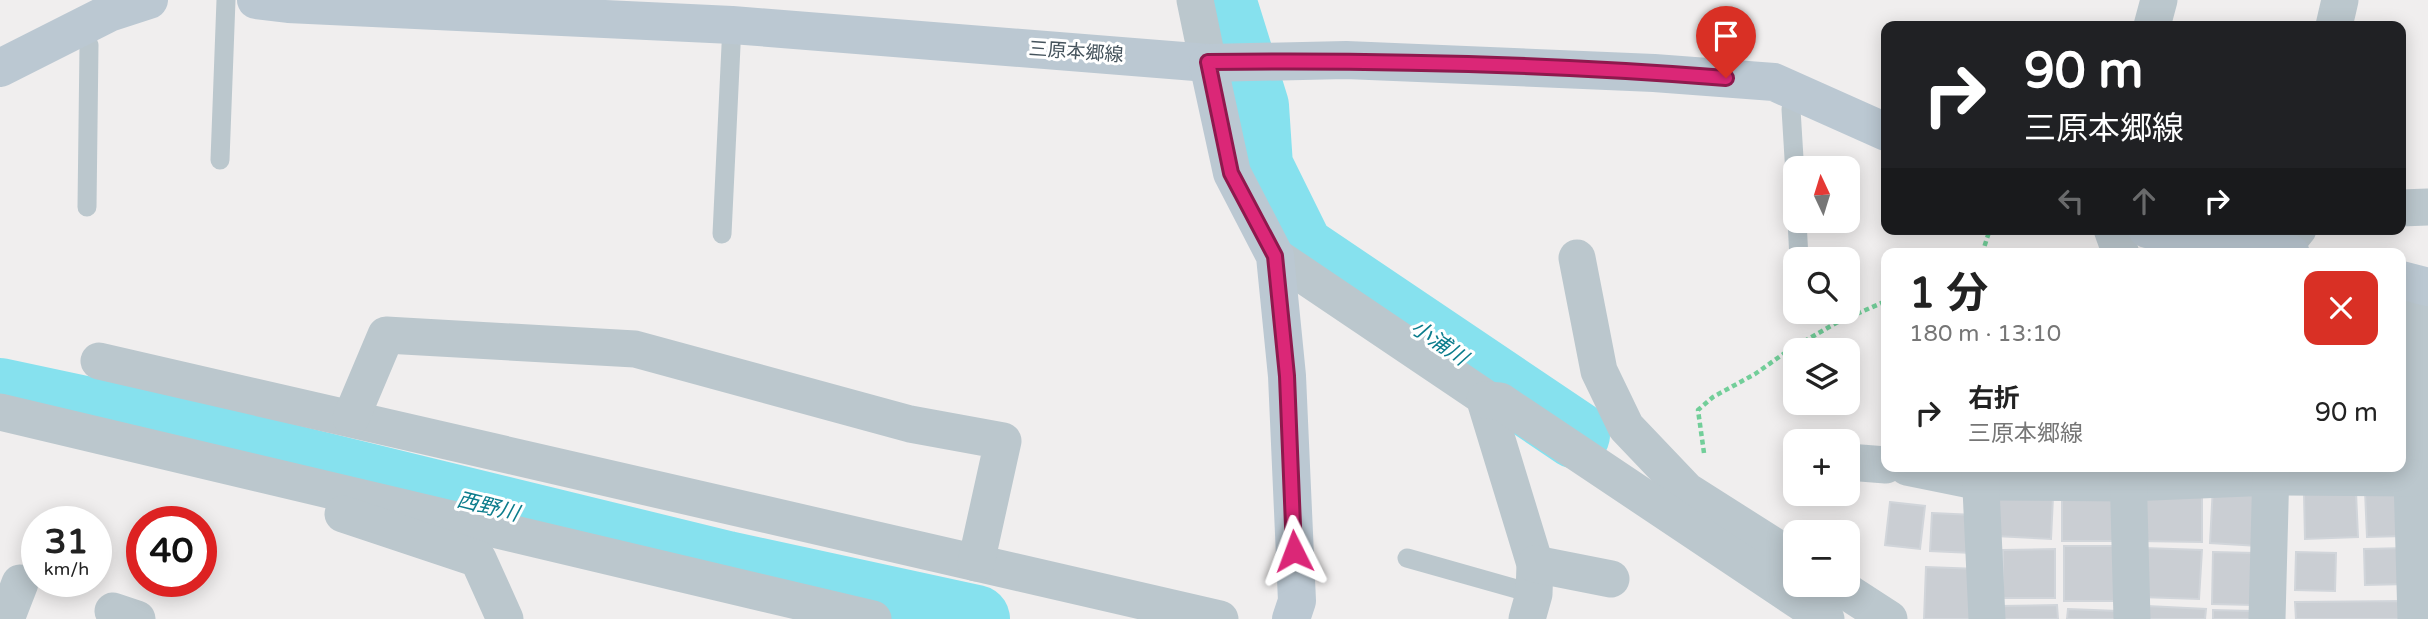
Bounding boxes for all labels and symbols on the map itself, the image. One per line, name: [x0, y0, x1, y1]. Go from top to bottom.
pin: [1696, 6, 1756, 78]
street label: 三原本郷線: [1028, 38, 1124, 66]
north arrow: [1783, 156, 1860, 233]
water label: 小浦川: [1406, 315, 1474, 372]
water label: 西野川: [454, 487, 524, 527]
speed limit sign: 40: [126, 506, 217, 597]
position arrow: [1257, 514, 1331, 588]

